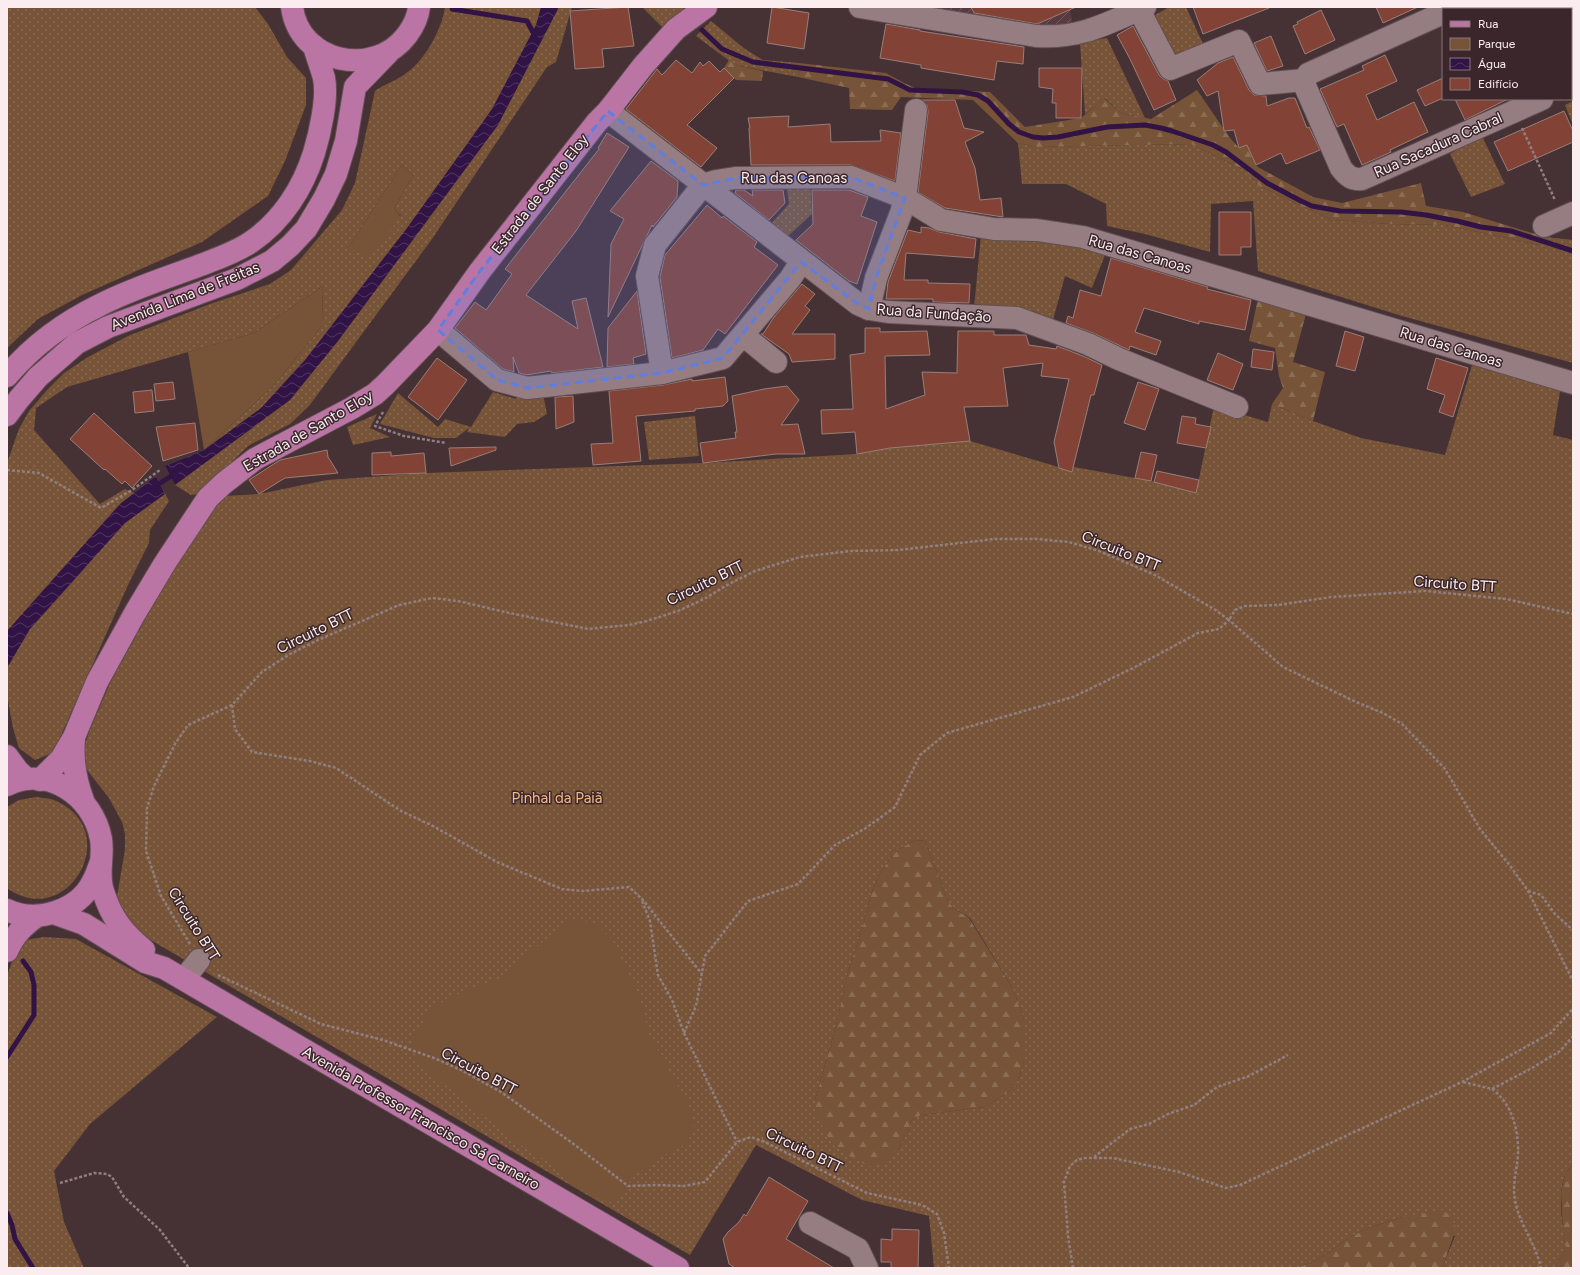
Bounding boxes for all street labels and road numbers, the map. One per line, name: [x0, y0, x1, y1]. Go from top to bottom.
street label: Rua Sacadura Cabral: [1371, 109, 1505, 181]
street label: Estrada de Santo Eloy: [488, 130, 592, 257]
street label: Rua das Canoas: [741, 169, 847, 187]
street label: Rua das Canoas: [1086, 231, 1194, 277]
street label: Avenida Lima de Freitas: [108, 258, 262, 334]
street label: Rua da Fundação: [876, 300, 992, 326]
street label: Rua das Canoas: [1397, 323, 1505, 371]
street label: Estrada de Santo Eloy: [240, 386, 376, 476]
street label: Circuito BTT: [1079, 527, 1164, 575]
street label: Circuito BTT: [664, 556, 747, 609]
street label: Circuito BTT: [1413, 572, 1498, 596]
street label: Circuito BTT: [274, 604, 357, 657]
street label: Circuito BTT: [164, 884, 224, 965]
street label: Avenida Professor Francisco Sá Carneiro: [299, 1042, 543, 1194]
street label: Circuito BTT: [438, 1044, 521, 1099]
street label: Circuito BTT: [763, 1124, 846, 1177]

